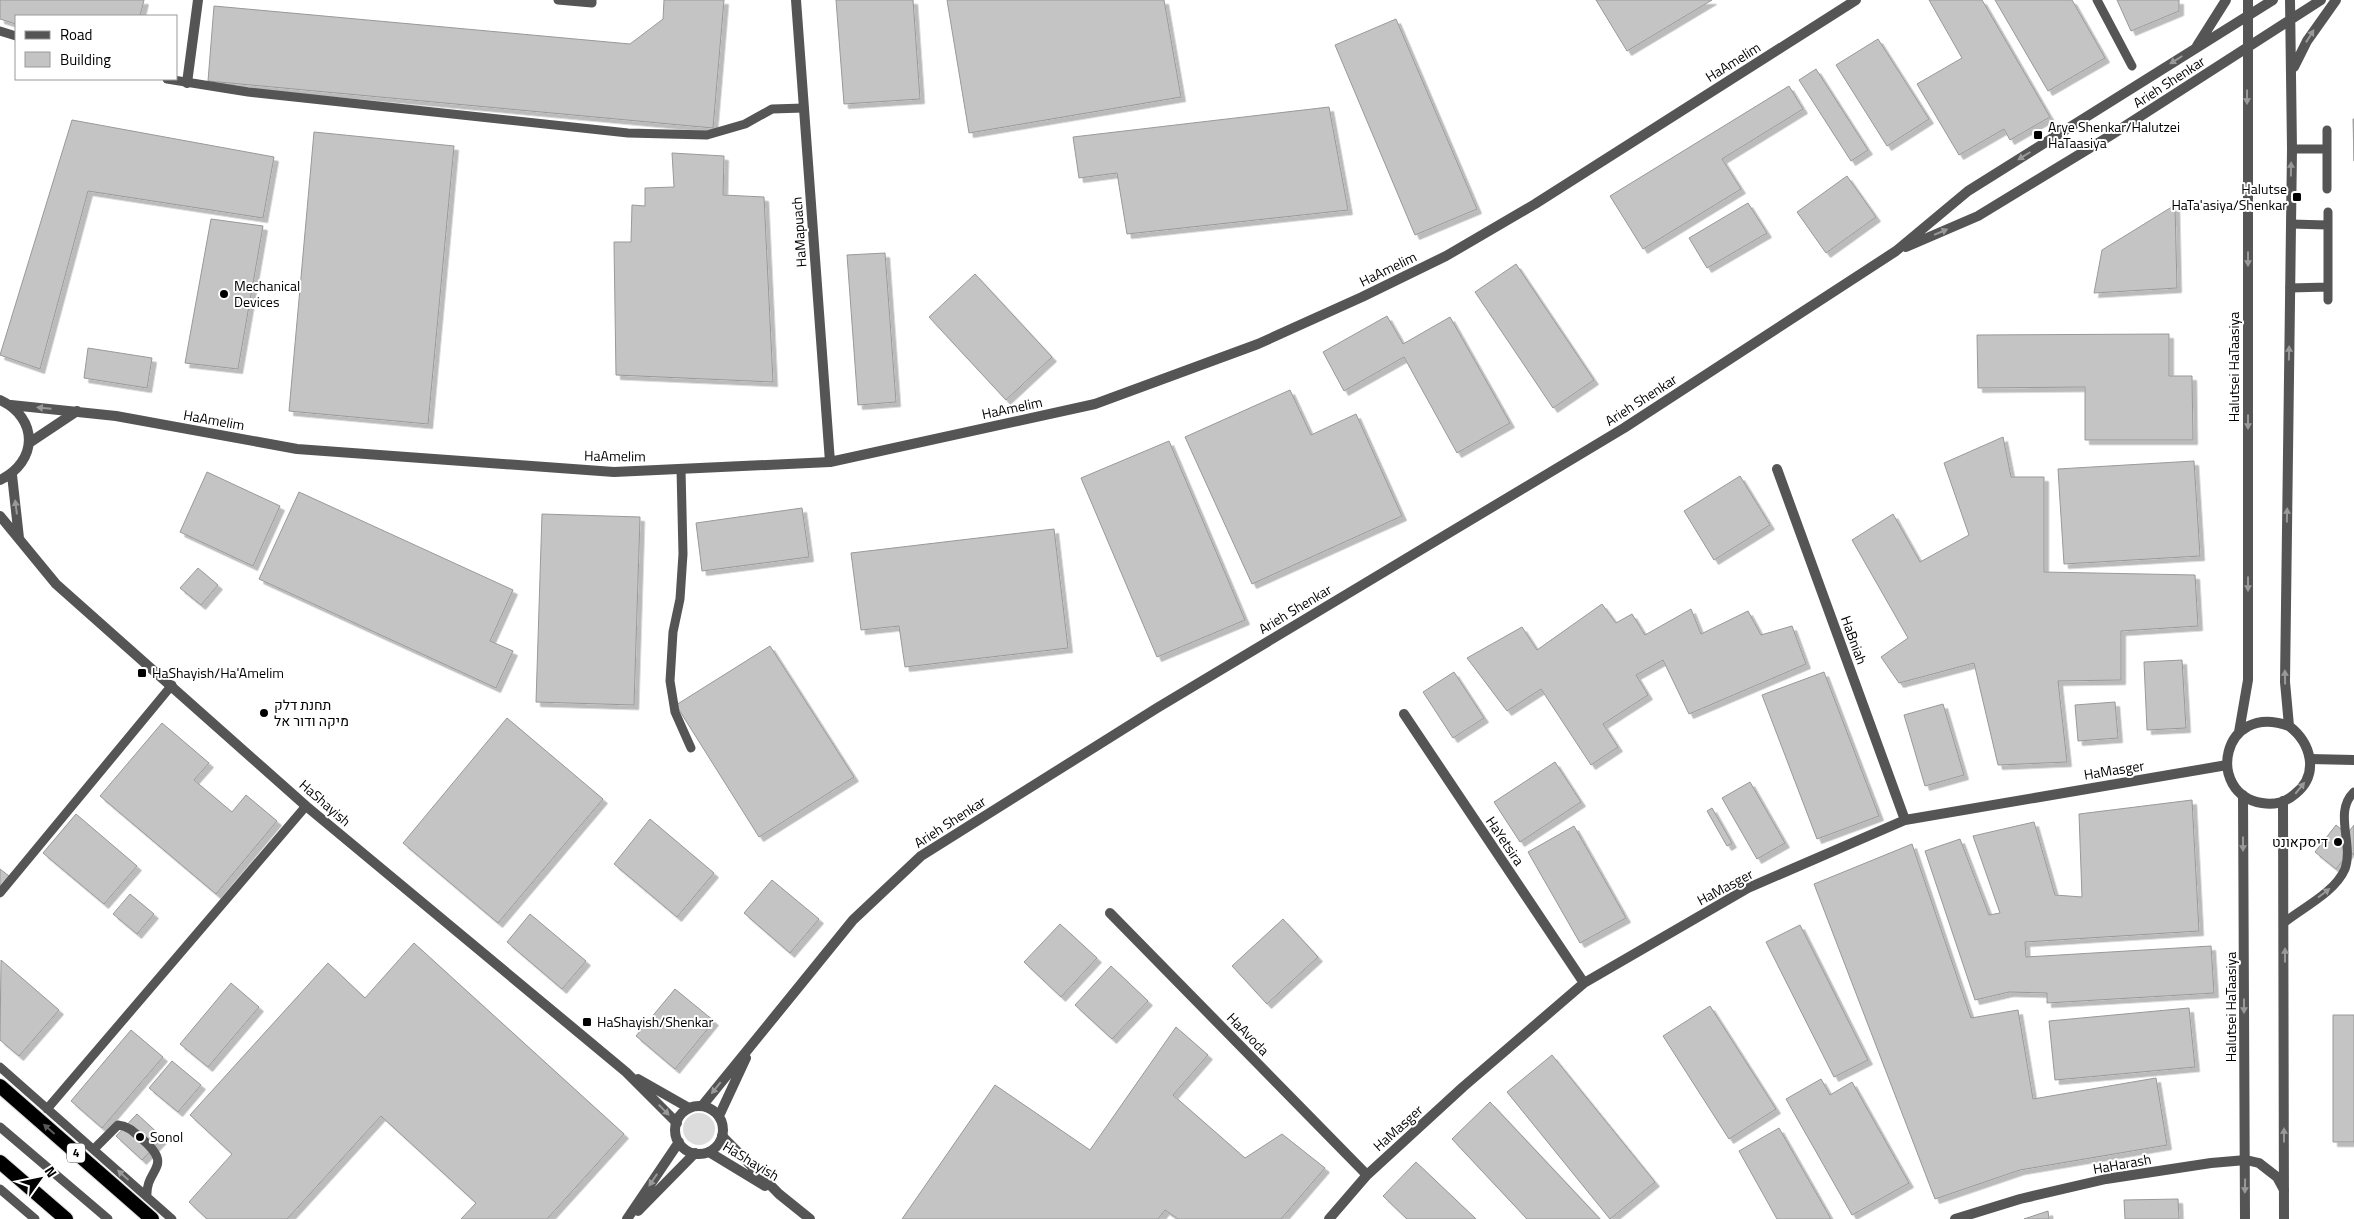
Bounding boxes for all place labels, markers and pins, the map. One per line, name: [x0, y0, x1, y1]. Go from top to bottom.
place label: Arye Shenkar/Halutzei HaTaasiya: [2048, 116, 2180, 153]
marker: Arye Shenkar/Halutzei HaTaasiya: [2032, 129, 2044, 141]
place label: Halutse HaTa'asiya/Shenkar: [2171, 178, 2287, 215]
marker: Halutse HaTa'asiya/Shenkar: [2291, 191, 2303, 203]
place label: Mechanical Devices: [234, 275, 300, 312]
marker: Mechanical Devices: [218, 288, 230, 300]
place label: HaShayish/Ha'Amelim: [152, 662, 284, 683]
marker: HaShayish/Ha'Amelim: [136, 667, 148, 679]
place label: תחנת דלק מיקה ודור אל: [274, 694, 349, 731]
marker: תחנת דלק מיקה ודור אל: [258, 707, 270, 719]
place label: דיסקאונט: [2272, 831, 2328, 852]
marker: דיסקאונט: [2332, 836, 2344, 848]
place label: HaShayish/Shenkar: [597, 1011, 714, 1032]
marker: HaShayish/Shenkar: [581, 1016, 593, 1028]
place label: Sonol: [150, 1126, 183, 1147]
marker: Sonol: [134, 1131, 146, 1143]

